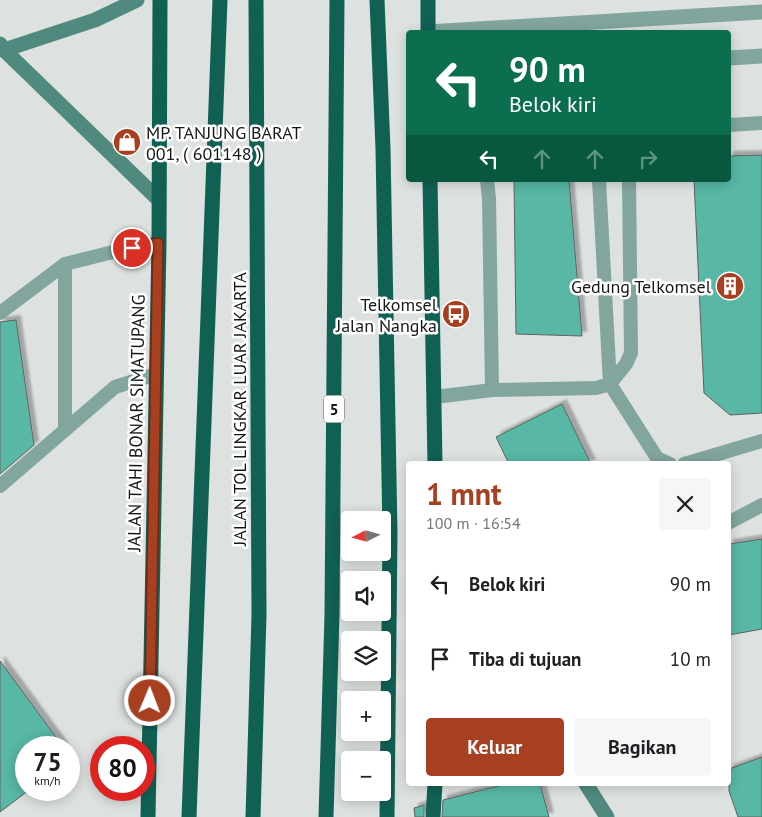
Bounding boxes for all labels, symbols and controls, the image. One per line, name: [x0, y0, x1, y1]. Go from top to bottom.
text: 90 m: [509, 46, 586, 92]
icon: left: [426, 50, 491, 115]
text: Belok kiri: [509, 90, 597, 118]
place label: MP. TANJUNG BARAT 001, ( 601148 ): [146, 121, 302, 165]
shop icon: MP. TANJUNG BARAT 001, ( 601148 ): [112, 127, 142, 157]
icon: left: [475, 145, 503, 173]
icon: ahead: [528, 145, 556, 173]
icon: ahead: [581, 145, 609, 173]
icon: right: [634, 145, 662, 173]
pin: [111, 227, 153, 269]
icon: arrive: [118, 234, 146, 262]
building icon: Gedung Telkomsel: [715, 271, 745, 301]
street label: JALAN TOL LINGKAR LUAR JAKARTA: [228, 272, 251, 547]
place label: Gedung Telkomsel: [571, 275, 712, 298]
place label: Telkomsel Jalan Nangka: [335, 293, 438, 337]
street label: JALAN TAHI BONAR SIMATUPANG: [122, 294, 150, 553]
bus stop icon: Telkomsel Jalan Nangka: [441, 299, 471, 329]
road number: 5: [324, 396, 344, 422]
text: 1 mnt: [426, 474, 502, 513]
button: close: [659, 478, 711, 530]
north arrow: [341, 511, 391, 561]
map controls: [341, 511, 391, 801]
text: 100 m · 16:54: [426, 513, 521, 533]
icon: left: [426, 570, 454, 598]
button: sound: [341, 571, 391, 621]
text: Belok kiri: [469, 572, 545, 596]
text: 90 m: [670, 572, 711, 596]
button: layers: [341, 631, 391, 681]
icon: arrive: [426, 645, 454, 673]
text: Tiba di tujuan: [469, 647, 581, 671]
text: 10 m: [670, 647, 711, 671]
position arrow: [123, 674, 175, 726]
button: +: [341, 691, 391, 741]
button: Keluar: [426, 718, 564, 776]
button: Bagikan: [574, 718, 711, 776]
speed limit sign: 80: [90, 736, 155, 801]
text: 75: [33, 746, 62, 778]
button: −: [341, 751, 391, 801]
text: km/h: [34, 773, 61, 788]

